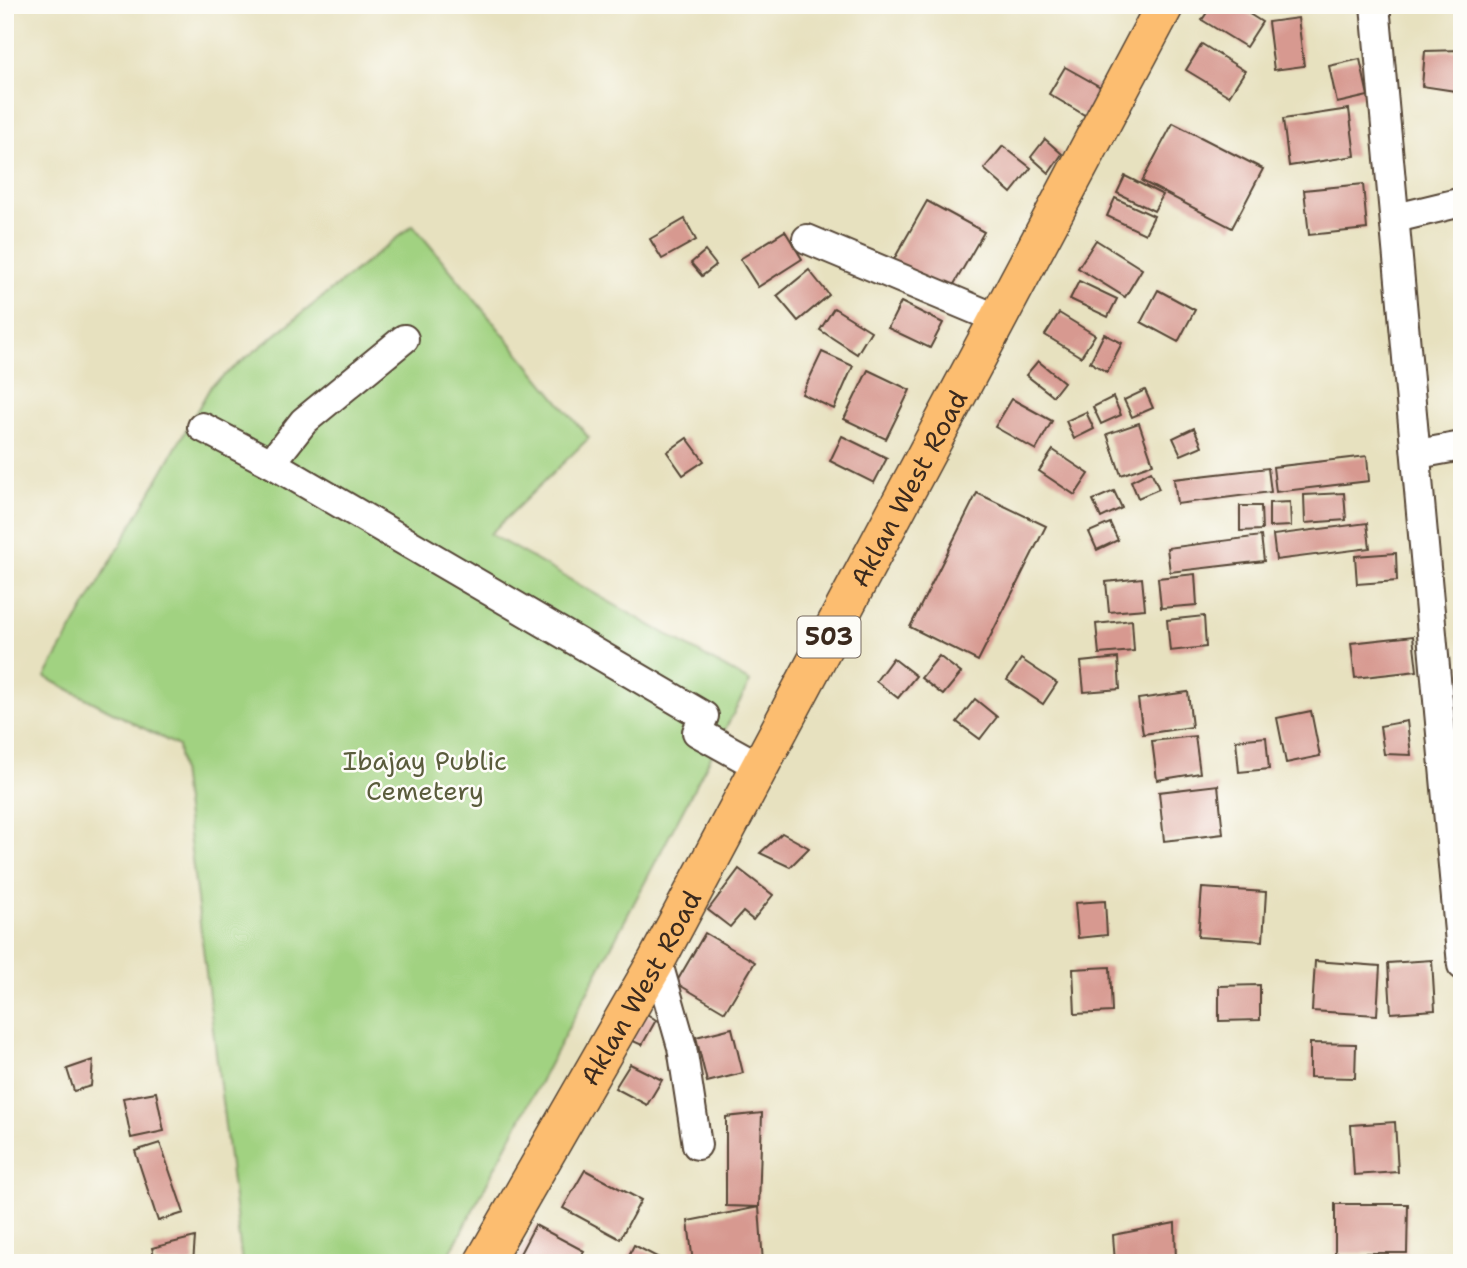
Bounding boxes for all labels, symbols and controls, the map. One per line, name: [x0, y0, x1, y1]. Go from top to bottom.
street label: Aklan West Road: [841, 383, 975, 593]
road number: 503: [798, 616, 860, 658]
park label: Ibajay Public Cemetery: [343, 743, 507, 808]
street label: Aklan West Road: [571, 884, 709, 1092]

